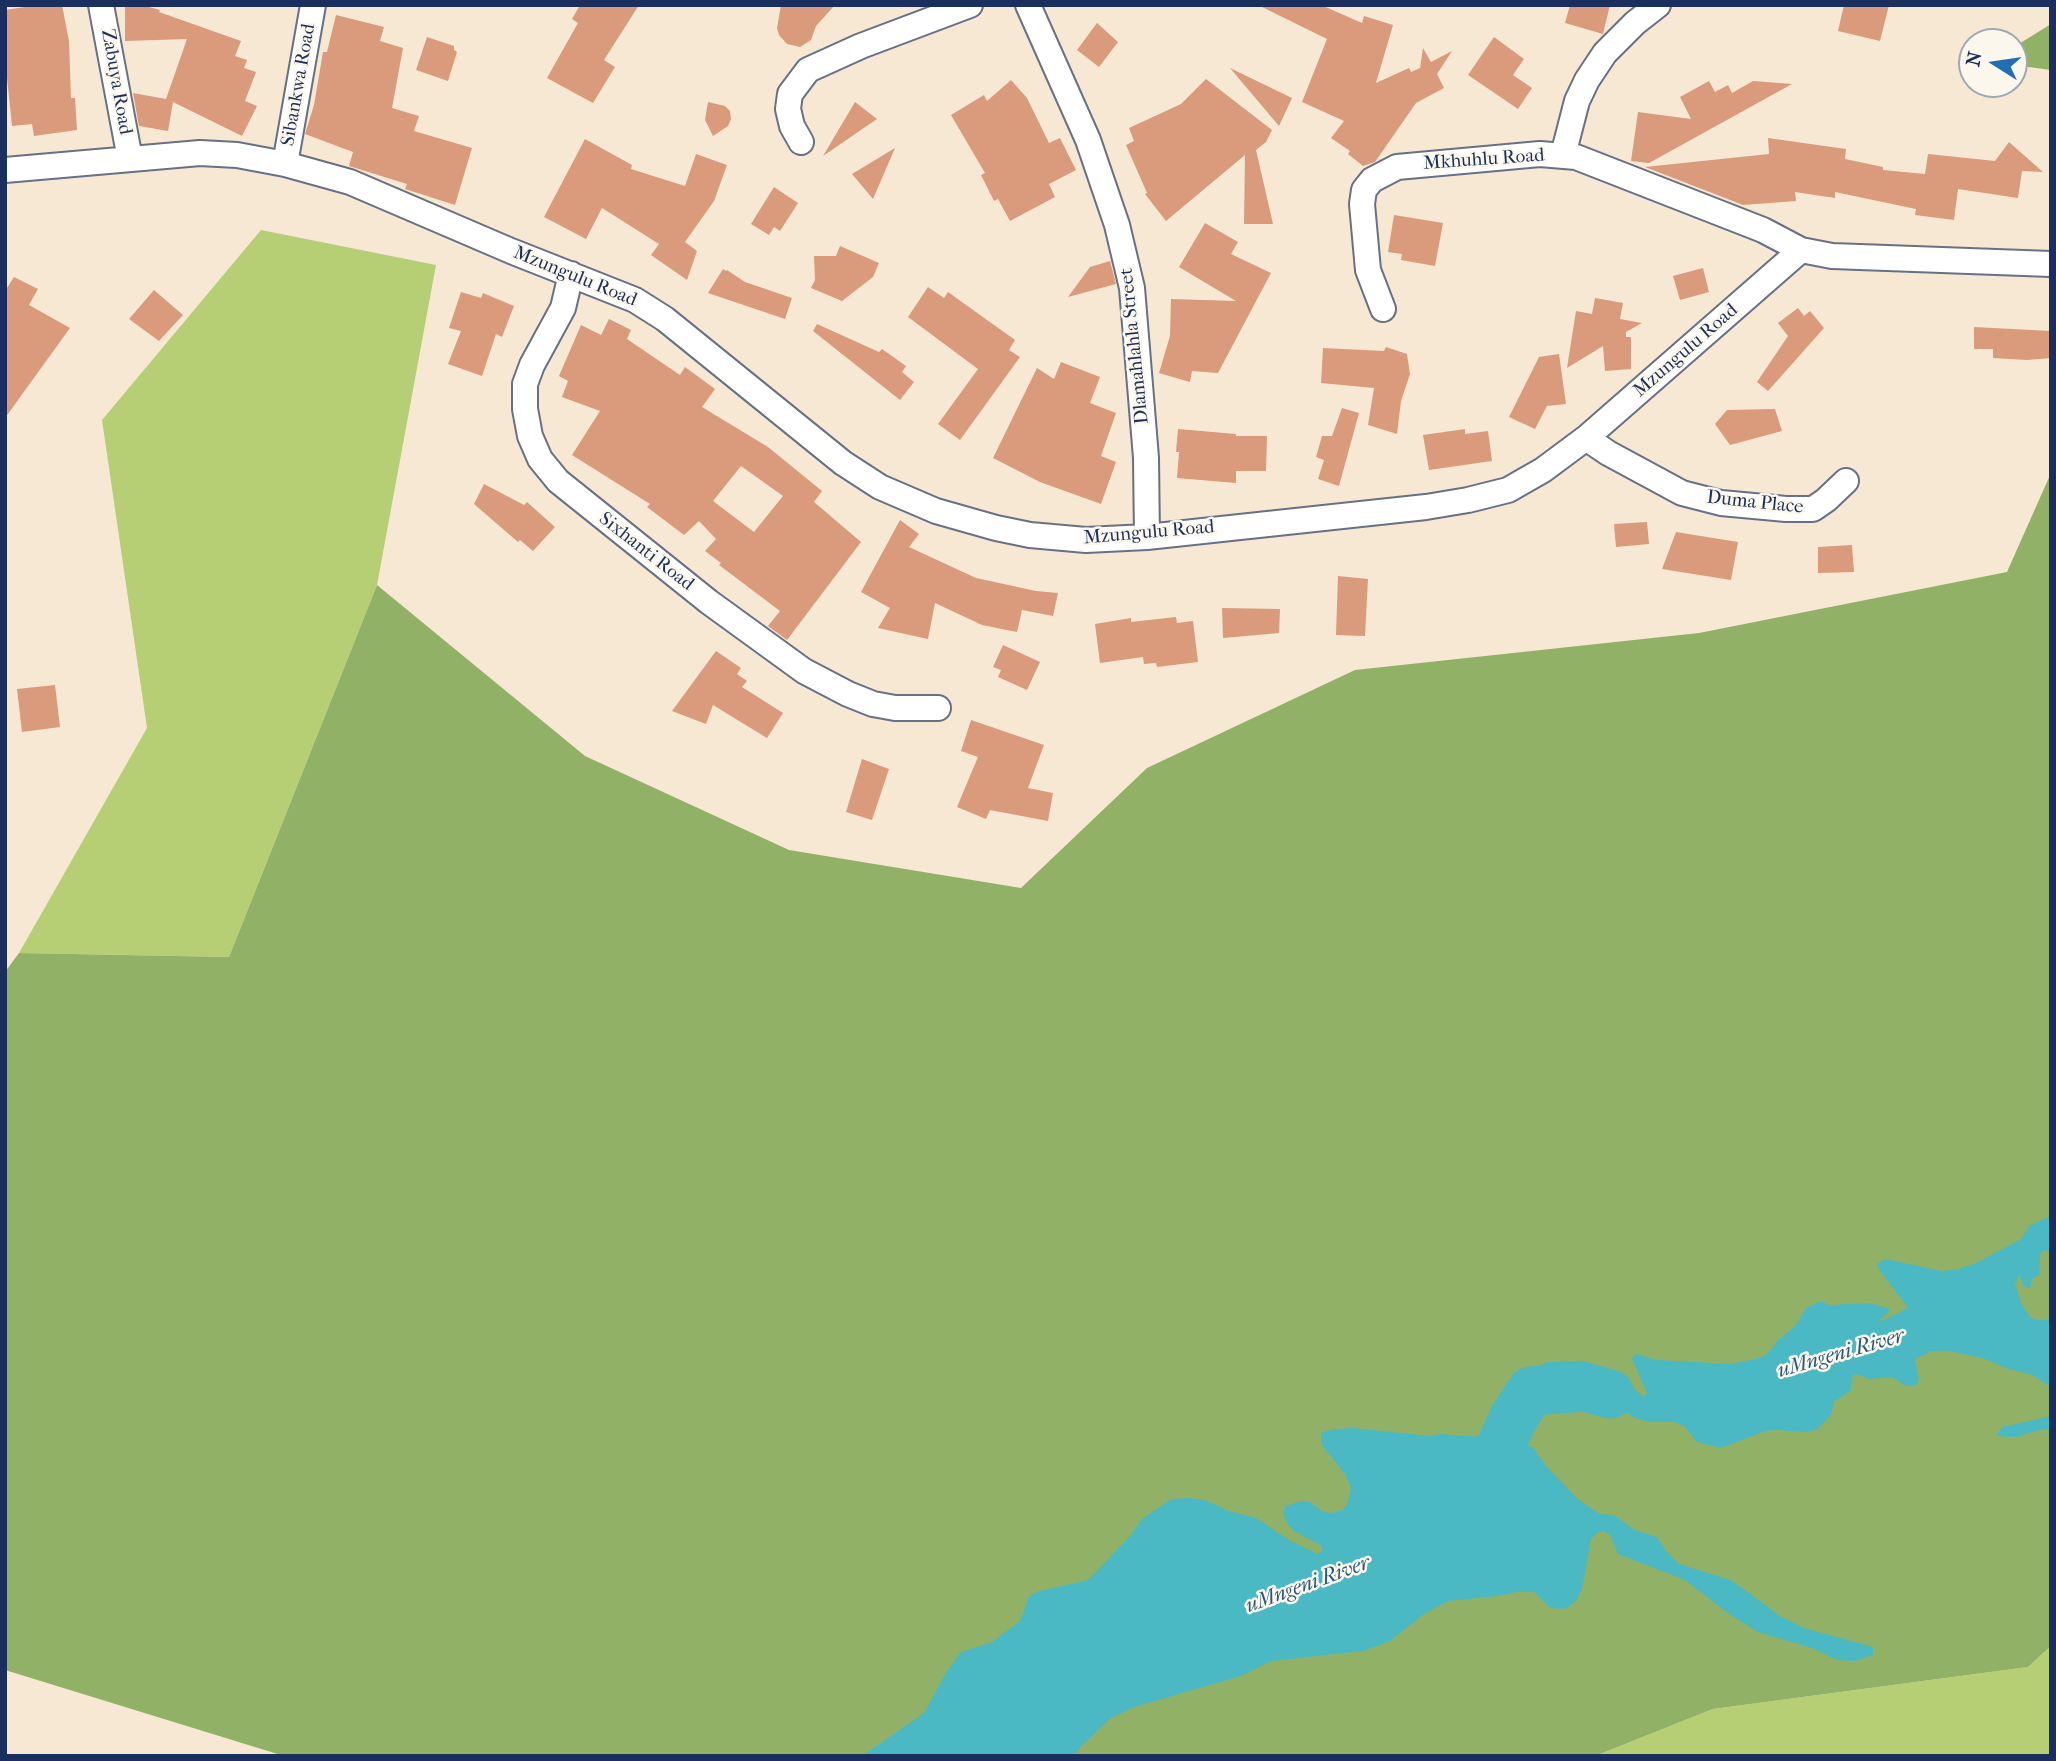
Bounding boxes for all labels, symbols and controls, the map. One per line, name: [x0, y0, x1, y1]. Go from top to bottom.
street label: Sibankwa Road: [277, 22, 321, 148]
street label: Zabuya Road: [95, 27, 137, 137]
north arrow: [1958, 28, 2028, 98]
text: N: [1962, 50, 1987, 68]
street label: Mkhuhlu Road: [1423, 144, 1545, 176]
street label: Mzungulu Road: [510, 242, 640, 312]
street label: Dlamahlahla Street: [1115, 267, 1155, 425]
street label: Mzungulu Road: [1629, 299, 1743, 403]
street label: Duma Place: [1705, 487, 1805, 519]
street label: Sixhanti Road: [594, 508, 698, 596]
street label: Mzungulu Road: [1083, 516, 1215, 550]
water label: uMngeni River: [1775, 1324, 1907, 1384]
water label: uMngeni River: [1242, 1551, 1374, 1619]

